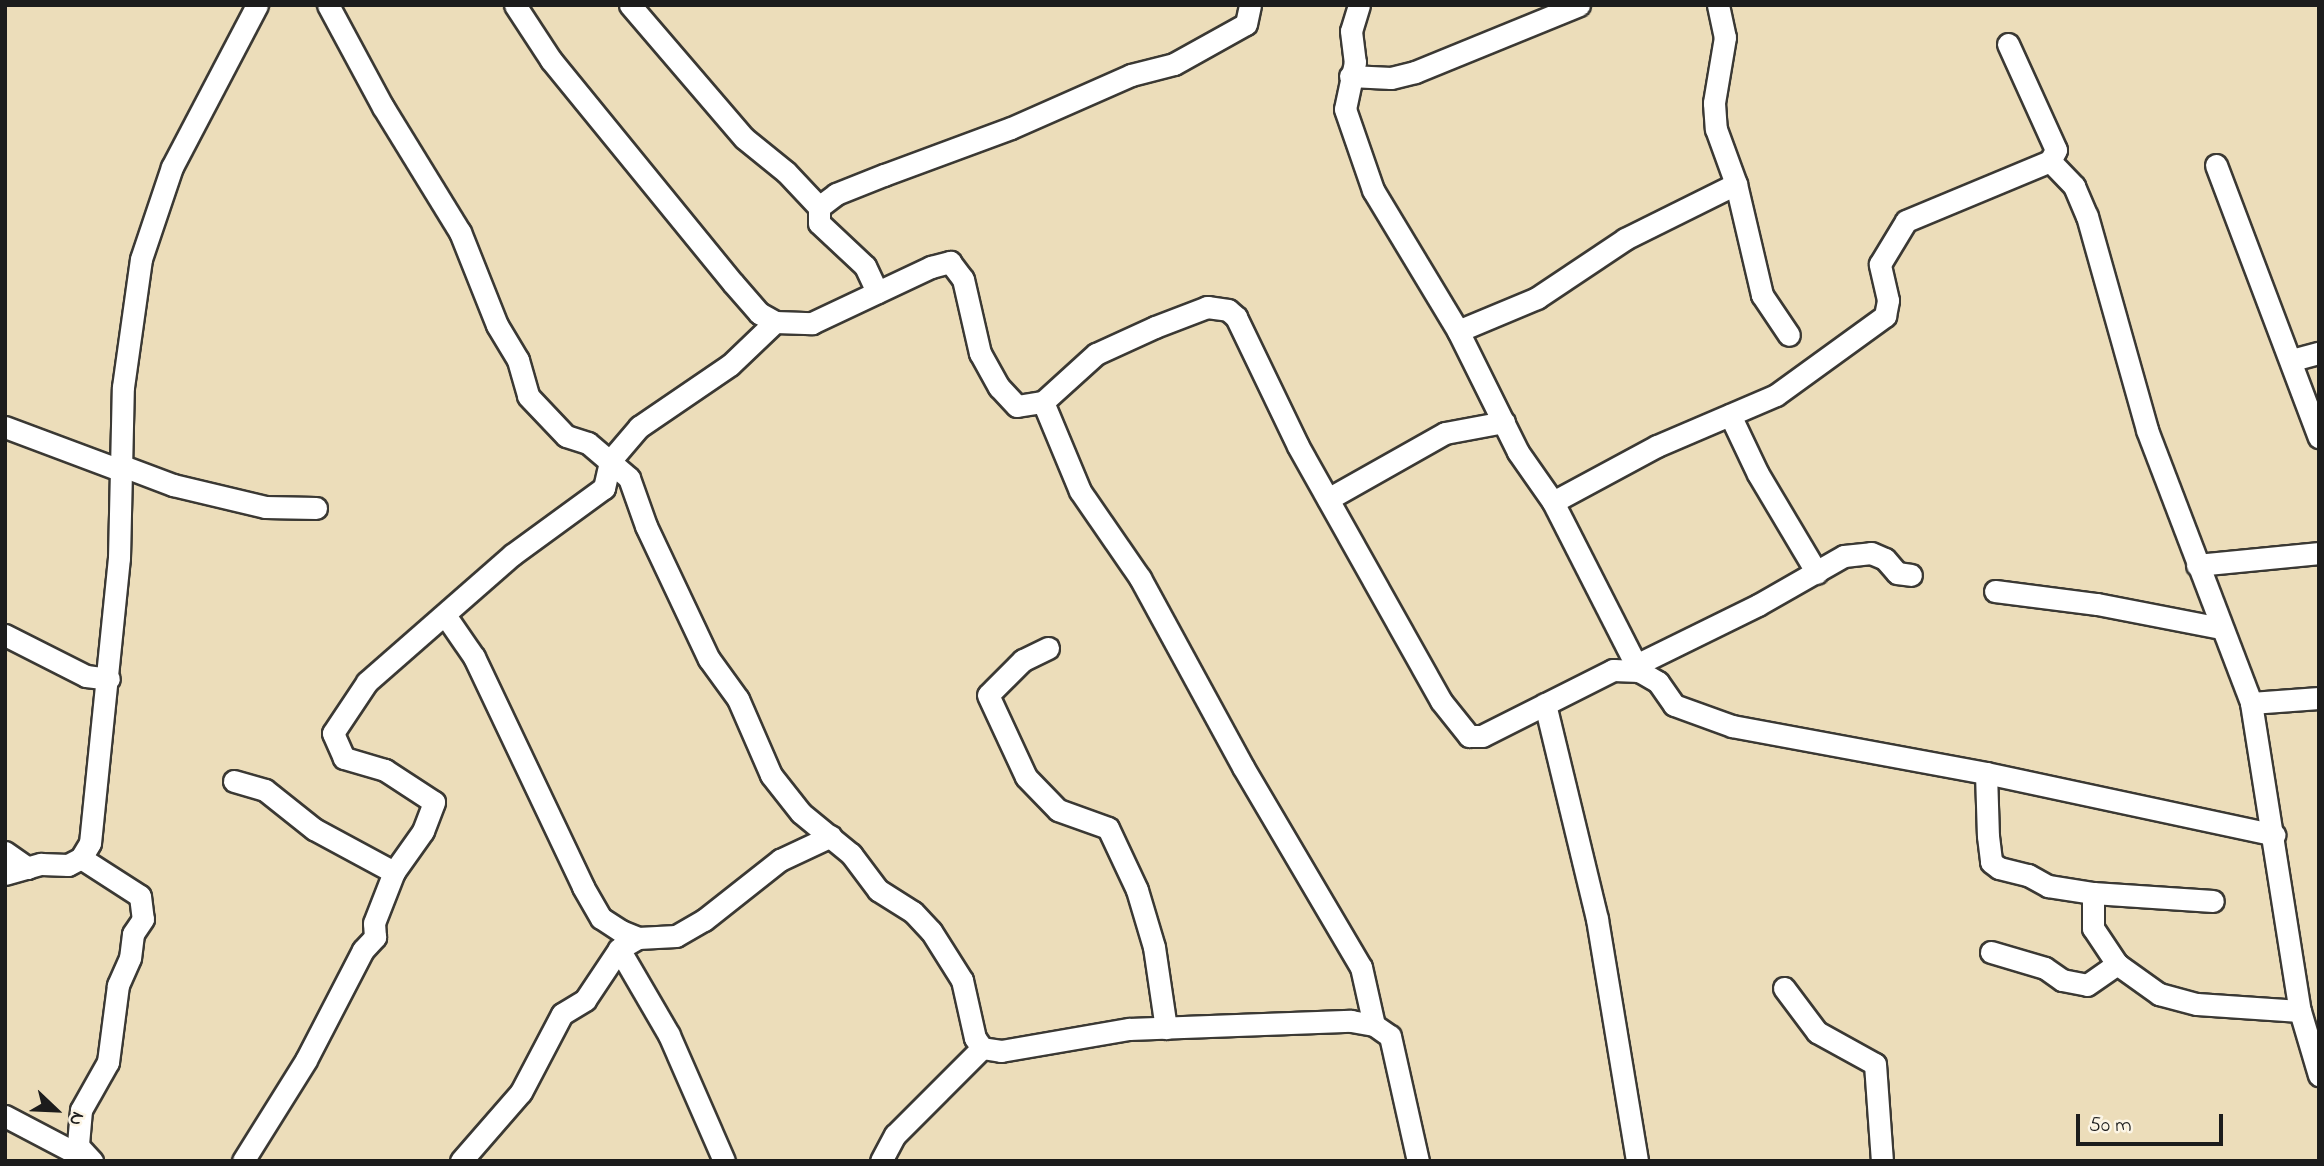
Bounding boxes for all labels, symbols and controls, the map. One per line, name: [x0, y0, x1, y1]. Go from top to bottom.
north arrow: [21, 1075, 91, 1145]
scale bar: [2079, 1100, 2226, 1144]
text: N: [61, 1107, 91, 1130]
text: 50 m: [2089, 1111, 2132, 1141]

